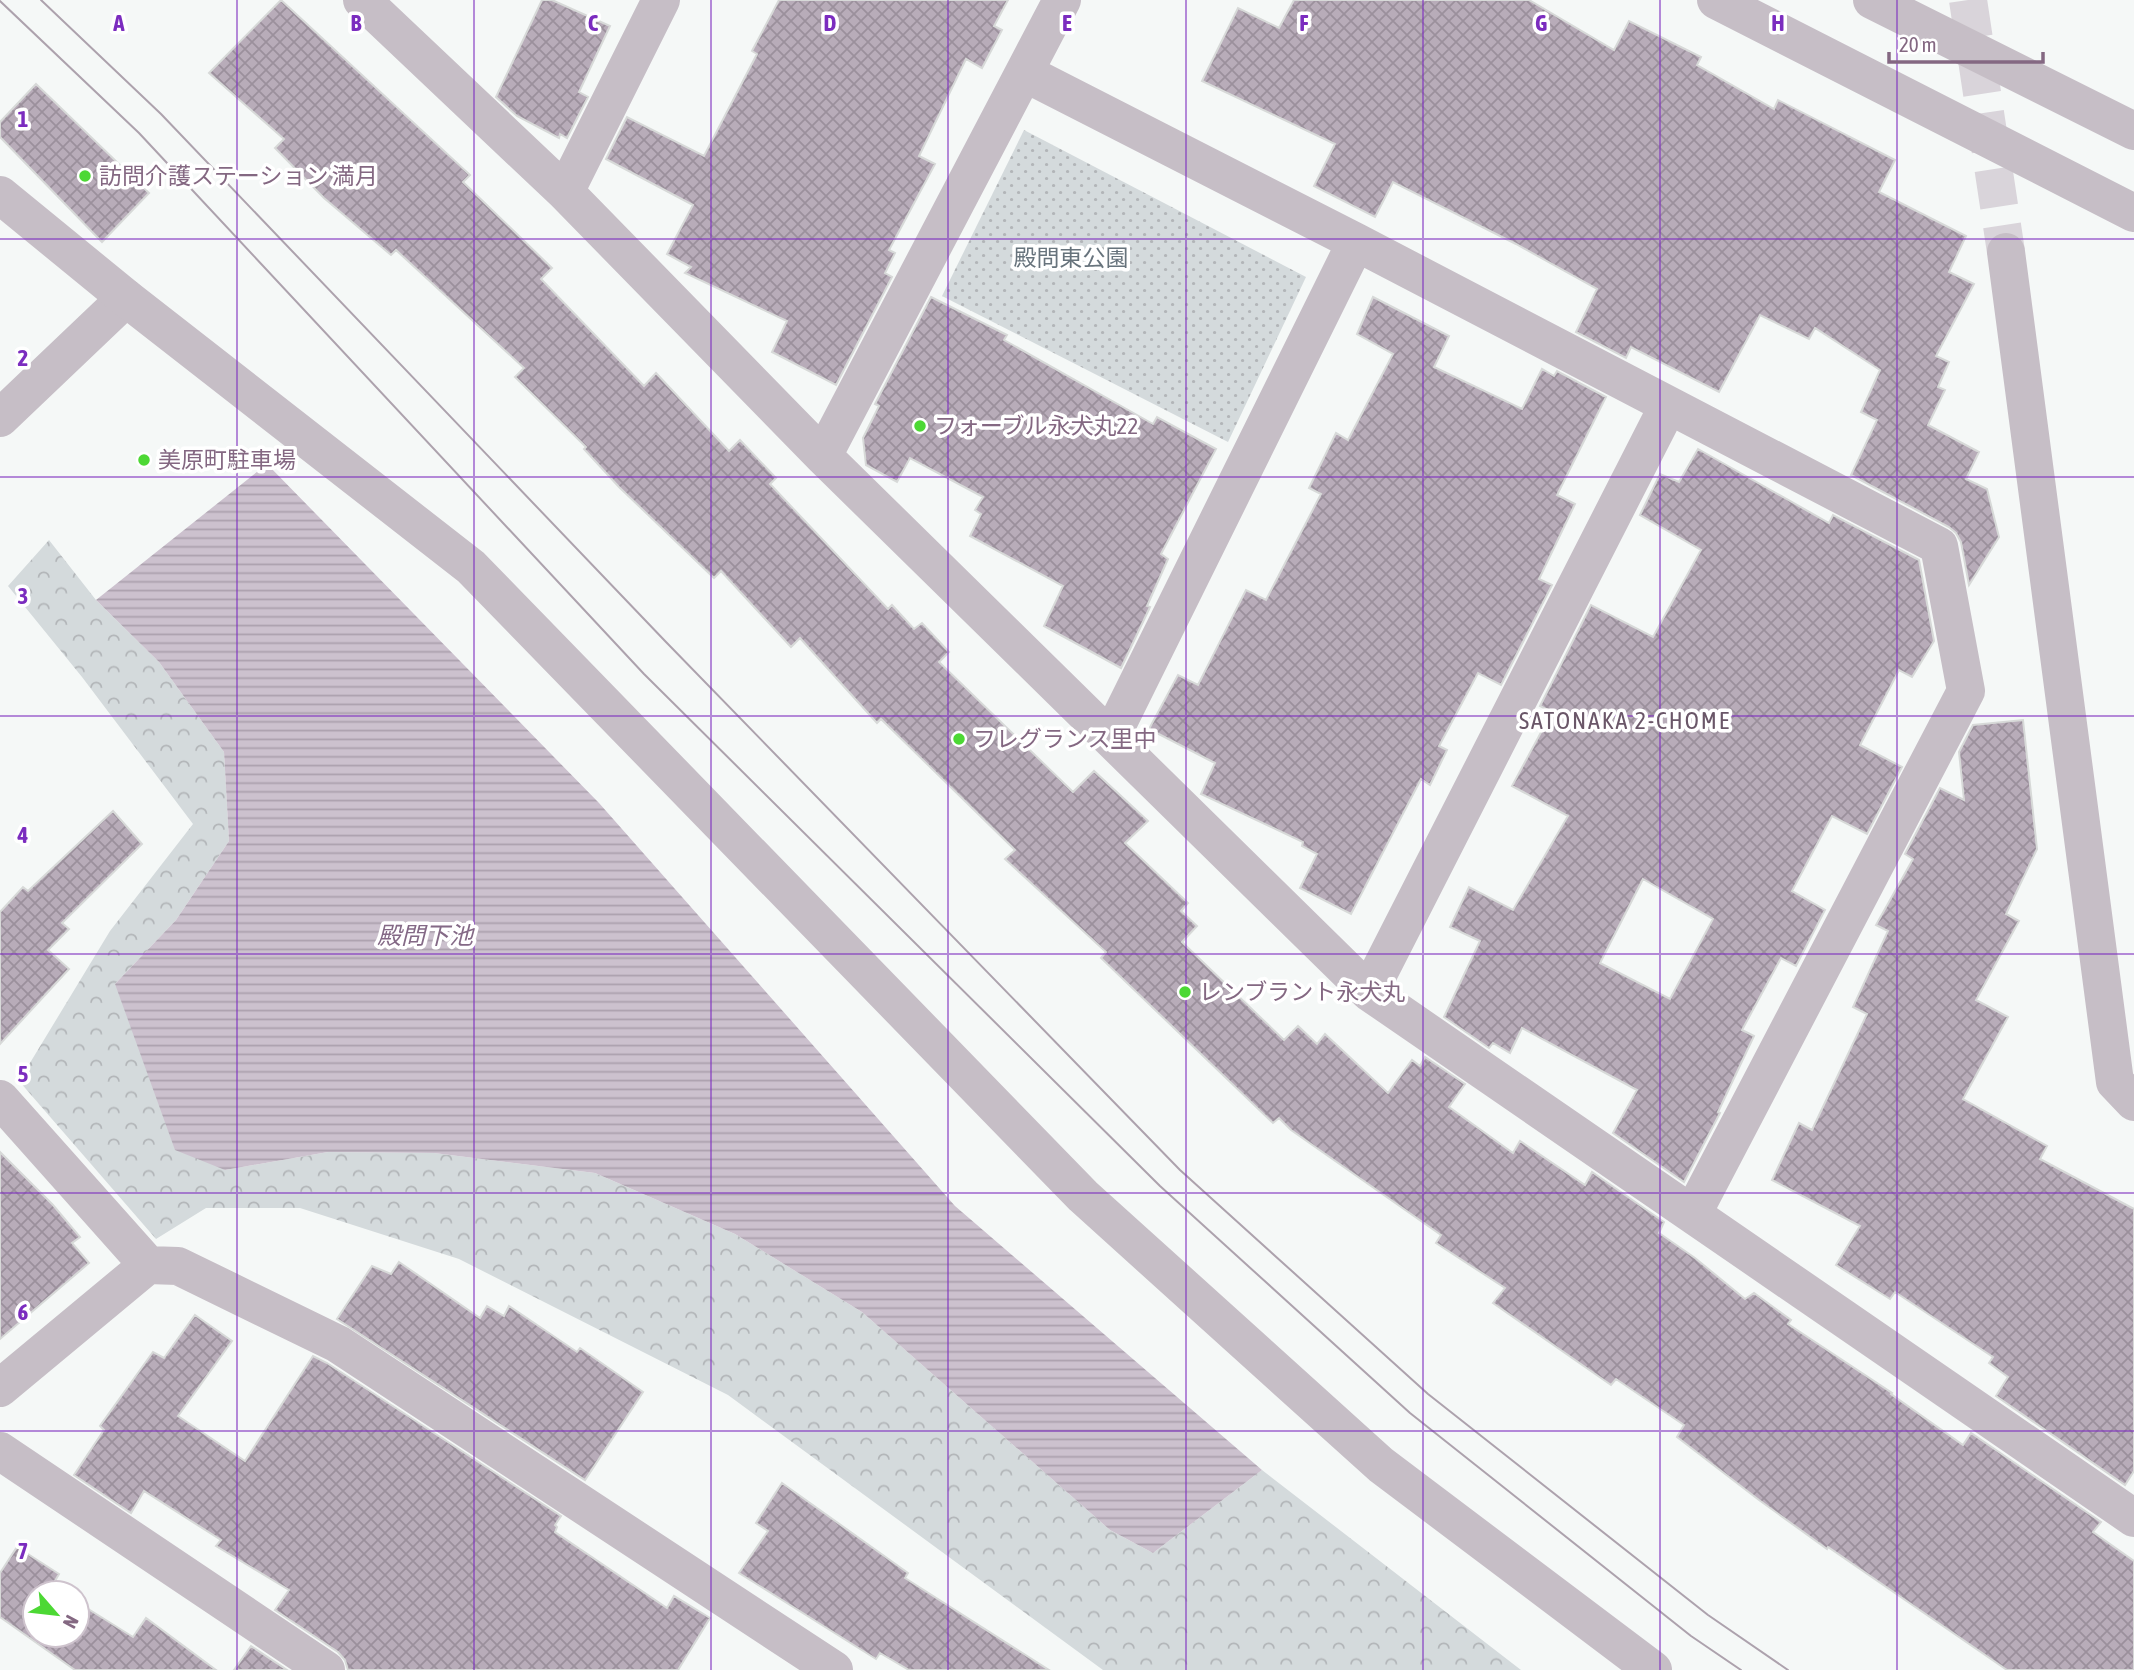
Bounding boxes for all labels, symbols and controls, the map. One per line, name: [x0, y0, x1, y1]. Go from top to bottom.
text: A: [112, 10, 125, 36]
text: B: [351, 10, 362, 36]
text: C: [588, 10, 599, 36]
text: D: [824, 10, 837, 36]
text: E: [1062, 10, 1072, 36]
text: F: [1299, 10, 1309, 36]
text: G: [1535, 10, 1547, 36]
text: H: [1771, 10, 1785, 36]
scale bar: [1889, 21, 2043, 65]
text: 20 m: [1899, 32, 1937, 56]
text: 1: [18, 106, 29, 132]
place label: 訪問介護ステーション 満月: [99, 163, 378, 189]
marker: 訪問介護ステーション 満月: [77, 168, 93, 184]
park label: 殿問東公園: [1014, 245, 1129, 271]
text: 2: [18, 345, 28, 371]
place label: フォーブル永犬丸22: [934, 413, 1138, 439]
marker: フォーブル永犬丸22: [912, 418, 928, 434]
place label: 美原町駐車場: [158, 447, 296, 473]
marker: 美原町駐車場: [136, 452, 152, 468]
text: 3: [18, 583, 28, 609]
district label: SATONAKA 2-CHOME: [1519, 707, 1731, 734]
place label: フレグランス里中: [973, 726, 1157, 752]
marker: フレグランス里中: [951, 731, 967, 747]
text: 4: [17, 822, 29, 848]
water label: 殿問下池: [377, 922, 475, 949]
place label: レンブラント永犬丸: [1199, 979, 1405, 1005]
marker: レンブラント永犬丸: [1177, 984, 1193, 1000]
text: 5: [18, 1061, 29, 1087]
text: 6: [18, 1299, 29, 1325]
text: 7: [18, 1538, 28, 1564]
north arrow: [21, 1579, 91, 1649]
text: N: [59, 1612, 83, 1632]

